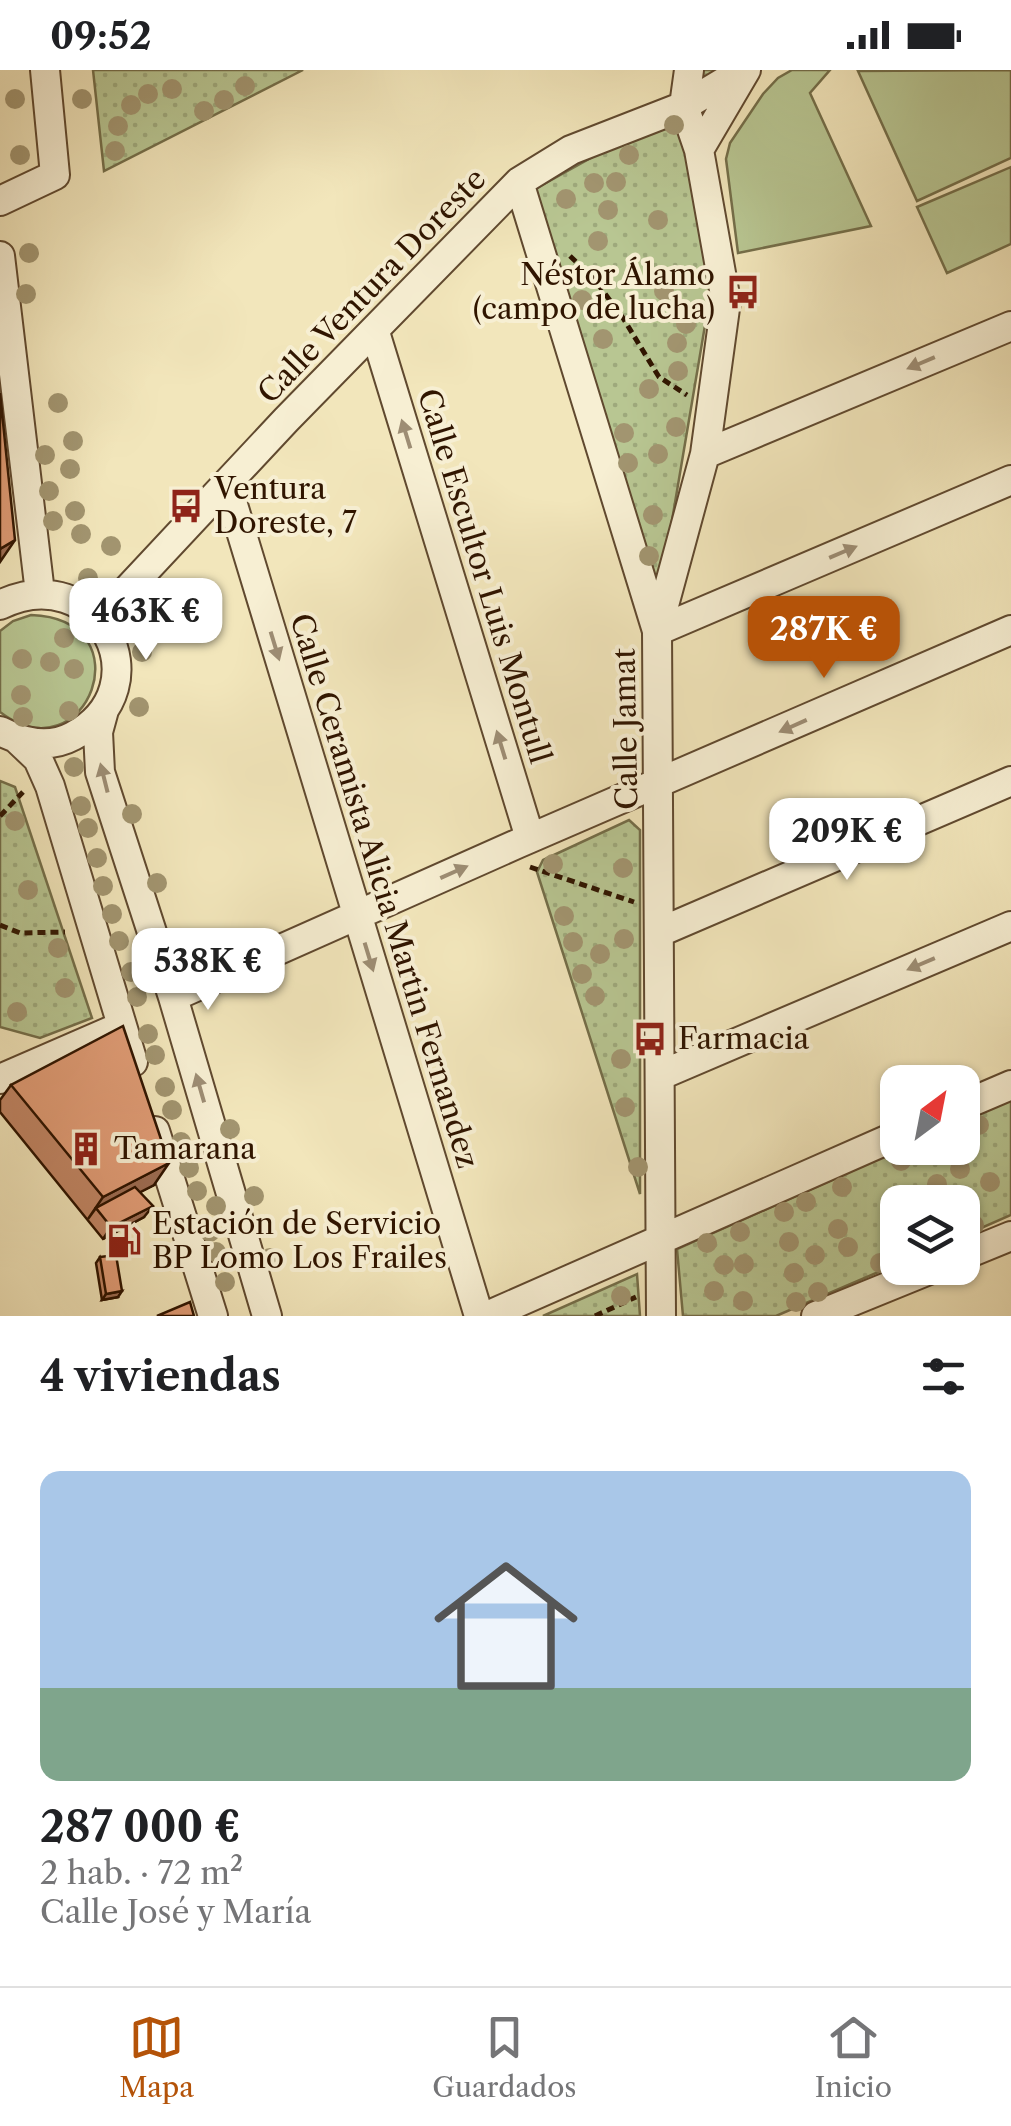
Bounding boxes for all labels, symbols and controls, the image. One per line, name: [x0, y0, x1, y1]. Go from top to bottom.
text: 09:52: [50, 12, 152, 59]
street label: Calle Ventura Doreste: [250, 161, 493, 411]
place label: Néstor Álamo (campo de lucha): [473, 256, 715, 327]
bus stop icon: Néstor Álamo (campo de lucha): [724, 273, 762, 311]
one-way arrow: [906, 356, 936, 372]
street label: Calle Escultor Luis Montull: [410, 384, 559, 768]
one-way arrow: [398, 418, 413, 449]
place label: Ventura Doreste, 7: [213, 470, 357, 541]
bus stop icon: Ventura Doreste, 7: [167, 487, 205, 525]
one-way arrow: [829, 544, 858, 560]
pin: 463K €: [65, 578, 227, 663]
text: 463K €: [91, 591, 201, 630]
pin: 287K €: [743, 596, 905, 681]
street label: Calle Ceramista Alicia Martin Fernandez: [282, 609, 487, 1173]
text: 287K €: [770, 609, 878, 648]
one-way arrow: [268, 631, 283, 661]
street label: Calle Jamat: [606, 647, 645, 810]
one-way arrow: [779, 718, 808, 734]
one-way arrow: [493, 729, 508, 759]
one-way arrow: [96, 762, 111, 793]
pin: 209K €: [766, 798, 928, 883]
text: 209K €: [791, 811, 903, 850]
one-way arrow: [440, 863, 469, 880]
pin: 538K €: [127, 928, 289, 1013]
text: 538K €: [154, 941, 262, 980]
one-way arrow: [362, 942, 377, 973]
one-way arrow: [906, 956, 936, 972]
bus stop icon: Farmacia: [631, 1020, 669, 1058]
place label: Farmacia: [678, 1020, 810, 1057]
north arrow: [880, 1065, 980, 1165]
map controls: [880, 1065, 980, 1285]
one-way arrow: [192, 1072, 207, 1103]
building icon: Tamarana: [67, 1130, 105, 1168]
place label: Tamarana: [114, 1130, 256, 1167]
button: layers: [880, 1185, 980, 1285]
place label: Estación de Servicio BP Lomo Los Frailes: [152, 1205, 447, 1276]
fuel station icon: Estación de Servicio BP Lomo Los Frailes: [105, 1222, 143, 1260]
icon: filters: [916, 1349, 971, 1404]
text: 4 viviendas: [40, 1350, 281, 1402]
icon: home: [416, 1536, 596, 1716]
text: 287 000 €: [40, 1801, 241, 1853]
text: 2 hab. · 72 m²: [40, 1853, 243, 1892]
text: Calle José y María: [40, 1892, 311, 1931]
tab: Mapa: [119, 2010, 194, 2104]
tab: Guardados: [432, 2010, 577, 2104]
tab: Inicio: [815, 2010, 892, 2104]

